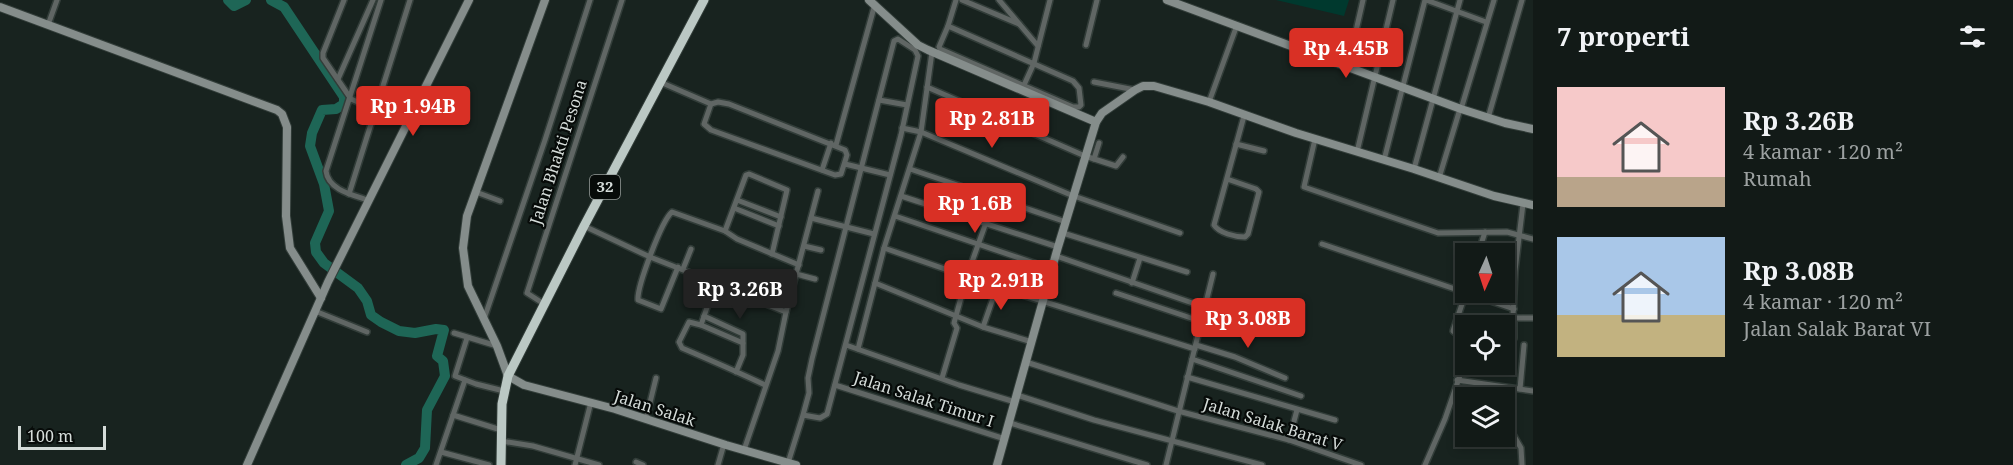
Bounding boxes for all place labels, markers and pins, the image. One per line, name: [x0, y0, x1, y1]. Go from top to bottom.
pin: Rp 4.45B: [1284, 28, 1408, 79]
pin: Rp 1.94B: [351, 86, 475, 137]
pin: Rp 2.81B: [930, 98, 1054, 149]
pin: Rp 1.6B: [920, 183, 1030, 234]
pin: Rp 2.91B: [939, 260, 1063, 311]
pin: Rp 3.26B: [678, 269, 802, 320]
pin: Rp 3.08B: [1186, 298, 1310, 349]

